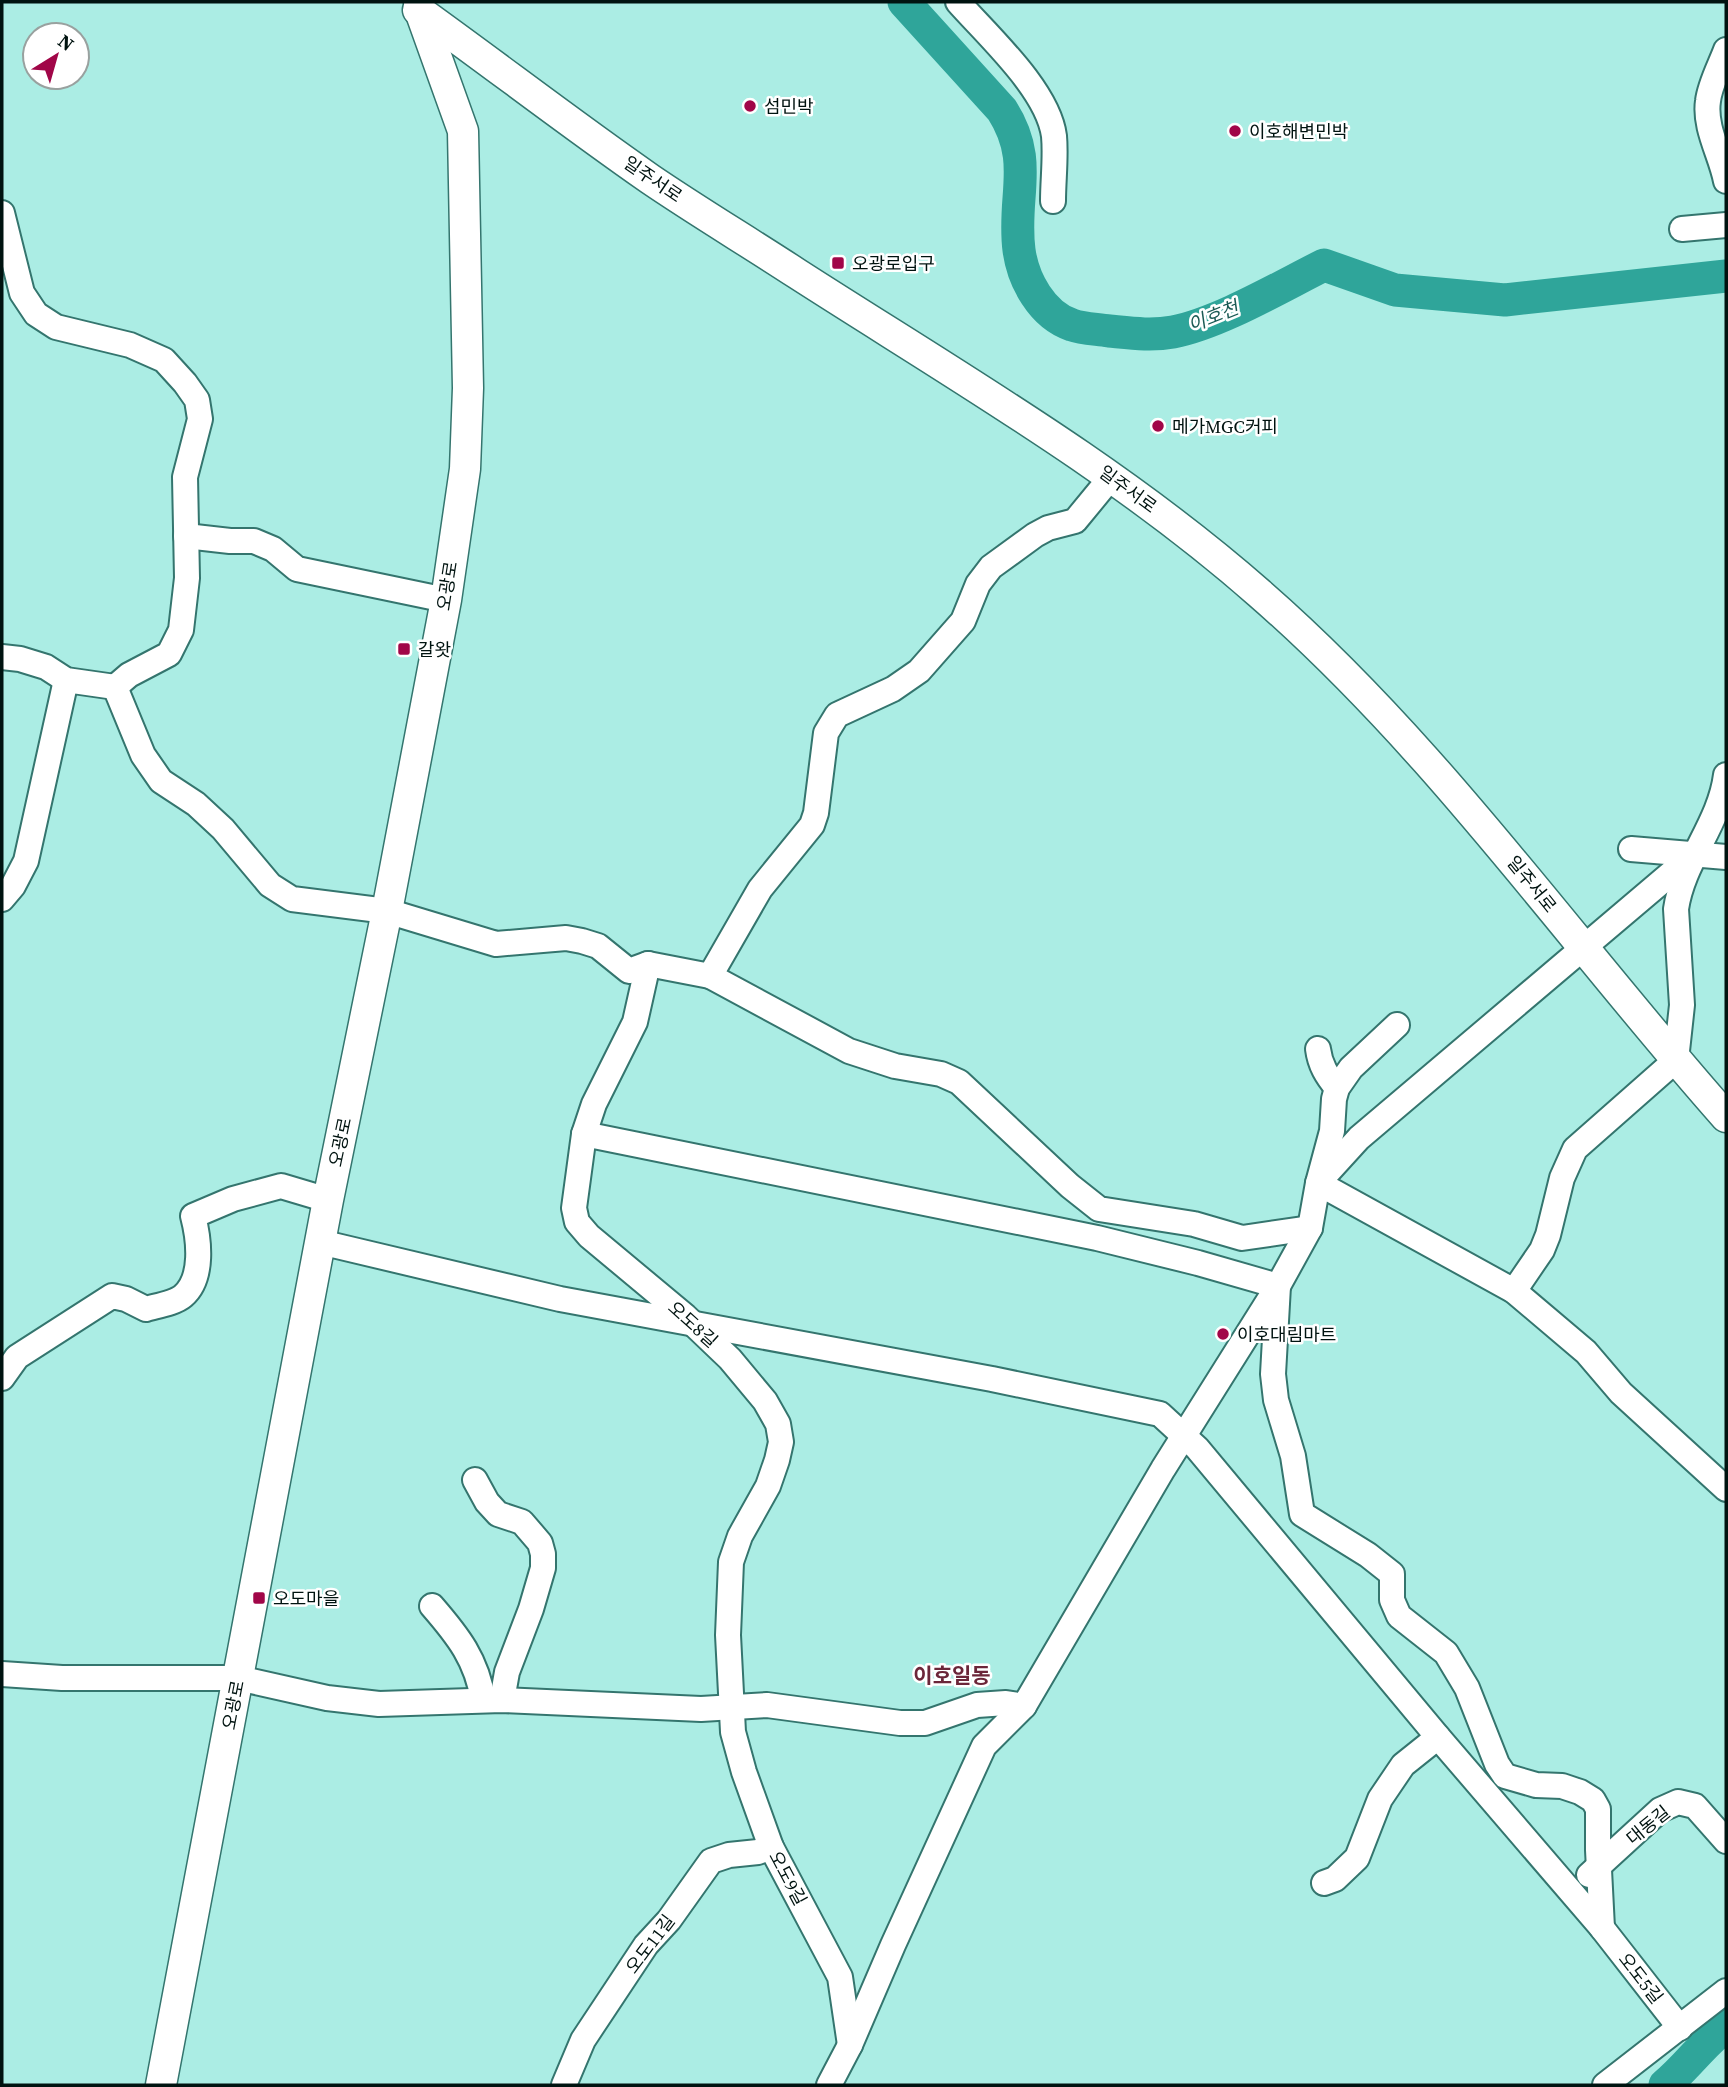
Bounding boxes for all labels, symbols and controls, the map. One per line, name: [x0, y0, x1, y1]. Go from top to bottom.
north arrow: [21, 21, 91, 91]
text: N: [53, 28, 80, 57]
place label: 섬민박: [764, 94, 814, 119]
marker: 섬민박: [742, 98, 758, 114]
place label: 이호해변민박: [1249, 119, 1348, 144]
marker: 이호해변민박: [1227, 123, 1243, 139]
street label: 일주서로: [619, 150, 687, 208]
place label: 오광로입구: [852, 251, 935, 276]
marker: 오광로입구: [830, 255, 846, 271]
water label: 이호천: [1184, 294, 1244, 338]
place label: 메가MGC커피: [1172, 414, 1278, 439]
marker: 메가MGC커피: [1150, 418, 1166, 434]
street label: 일주서로: [1094, 459, 1162, 519]
street label: 오광로: [431, 560, 463, 612]
place label: 갈왓: [418, 637, 451, 662]
marker: 갈왓: [396, 641, 412, 657]
street label: 일주서로: [1501, 850, 1563, 918]
street label: 오광로: [323, 1115, 357, 1169]
street label: 오도8길: [663, 1295, 723, 1353]
place label: 이호대림마트: [1237, 1322, 1336, 1347]
marker: 이호대림마트: [1215, 1326, 1231, 1342]
place label: 오도마을: [273, 1586, 339, 1611]
marker: 오도마을: [251, 1590, 267, 1606]
district label: 이호일동: [913, 1661, 991, 1690]
street label: 오광로: [216, 1678, 250, 1732]
street label: 대동길: [1621, 1800, 1675, 1850]
street label: 오도9길: [763, 1846, 813, 1910]
street label: 오도11길: [620, 1909, 680, 1979]
street label: 오도5길: [1613, 1947, 1669, 2009]

